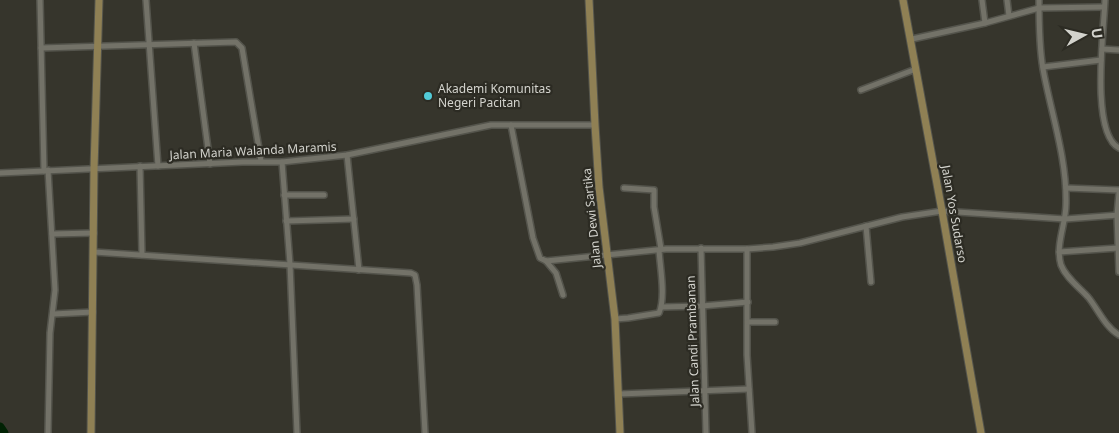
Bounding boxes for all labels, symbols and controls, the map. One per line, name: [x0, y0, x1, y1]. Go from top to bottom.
north arrow: [1059, 10, 1109, 60]
text: U: [1087, 27, 1108, 40]
place label: Akademi Komunitas Negeri Pacitan: [438, 80, 551, 111]
marker: Akademi Komunitas Negeri Pacitan: [422, 90, 434, 102]
street label: Jalan Maria Walanda Maramis: [168, 138, 337, 163]
street label: Jalan Yos Sudarso: [937, 163, 971, 264]
street label: Jalan Dewi Sartika: [578, 167, 605, 270]
street label: Jalan Candi Prambanan: [682, 275, 703, 408]

